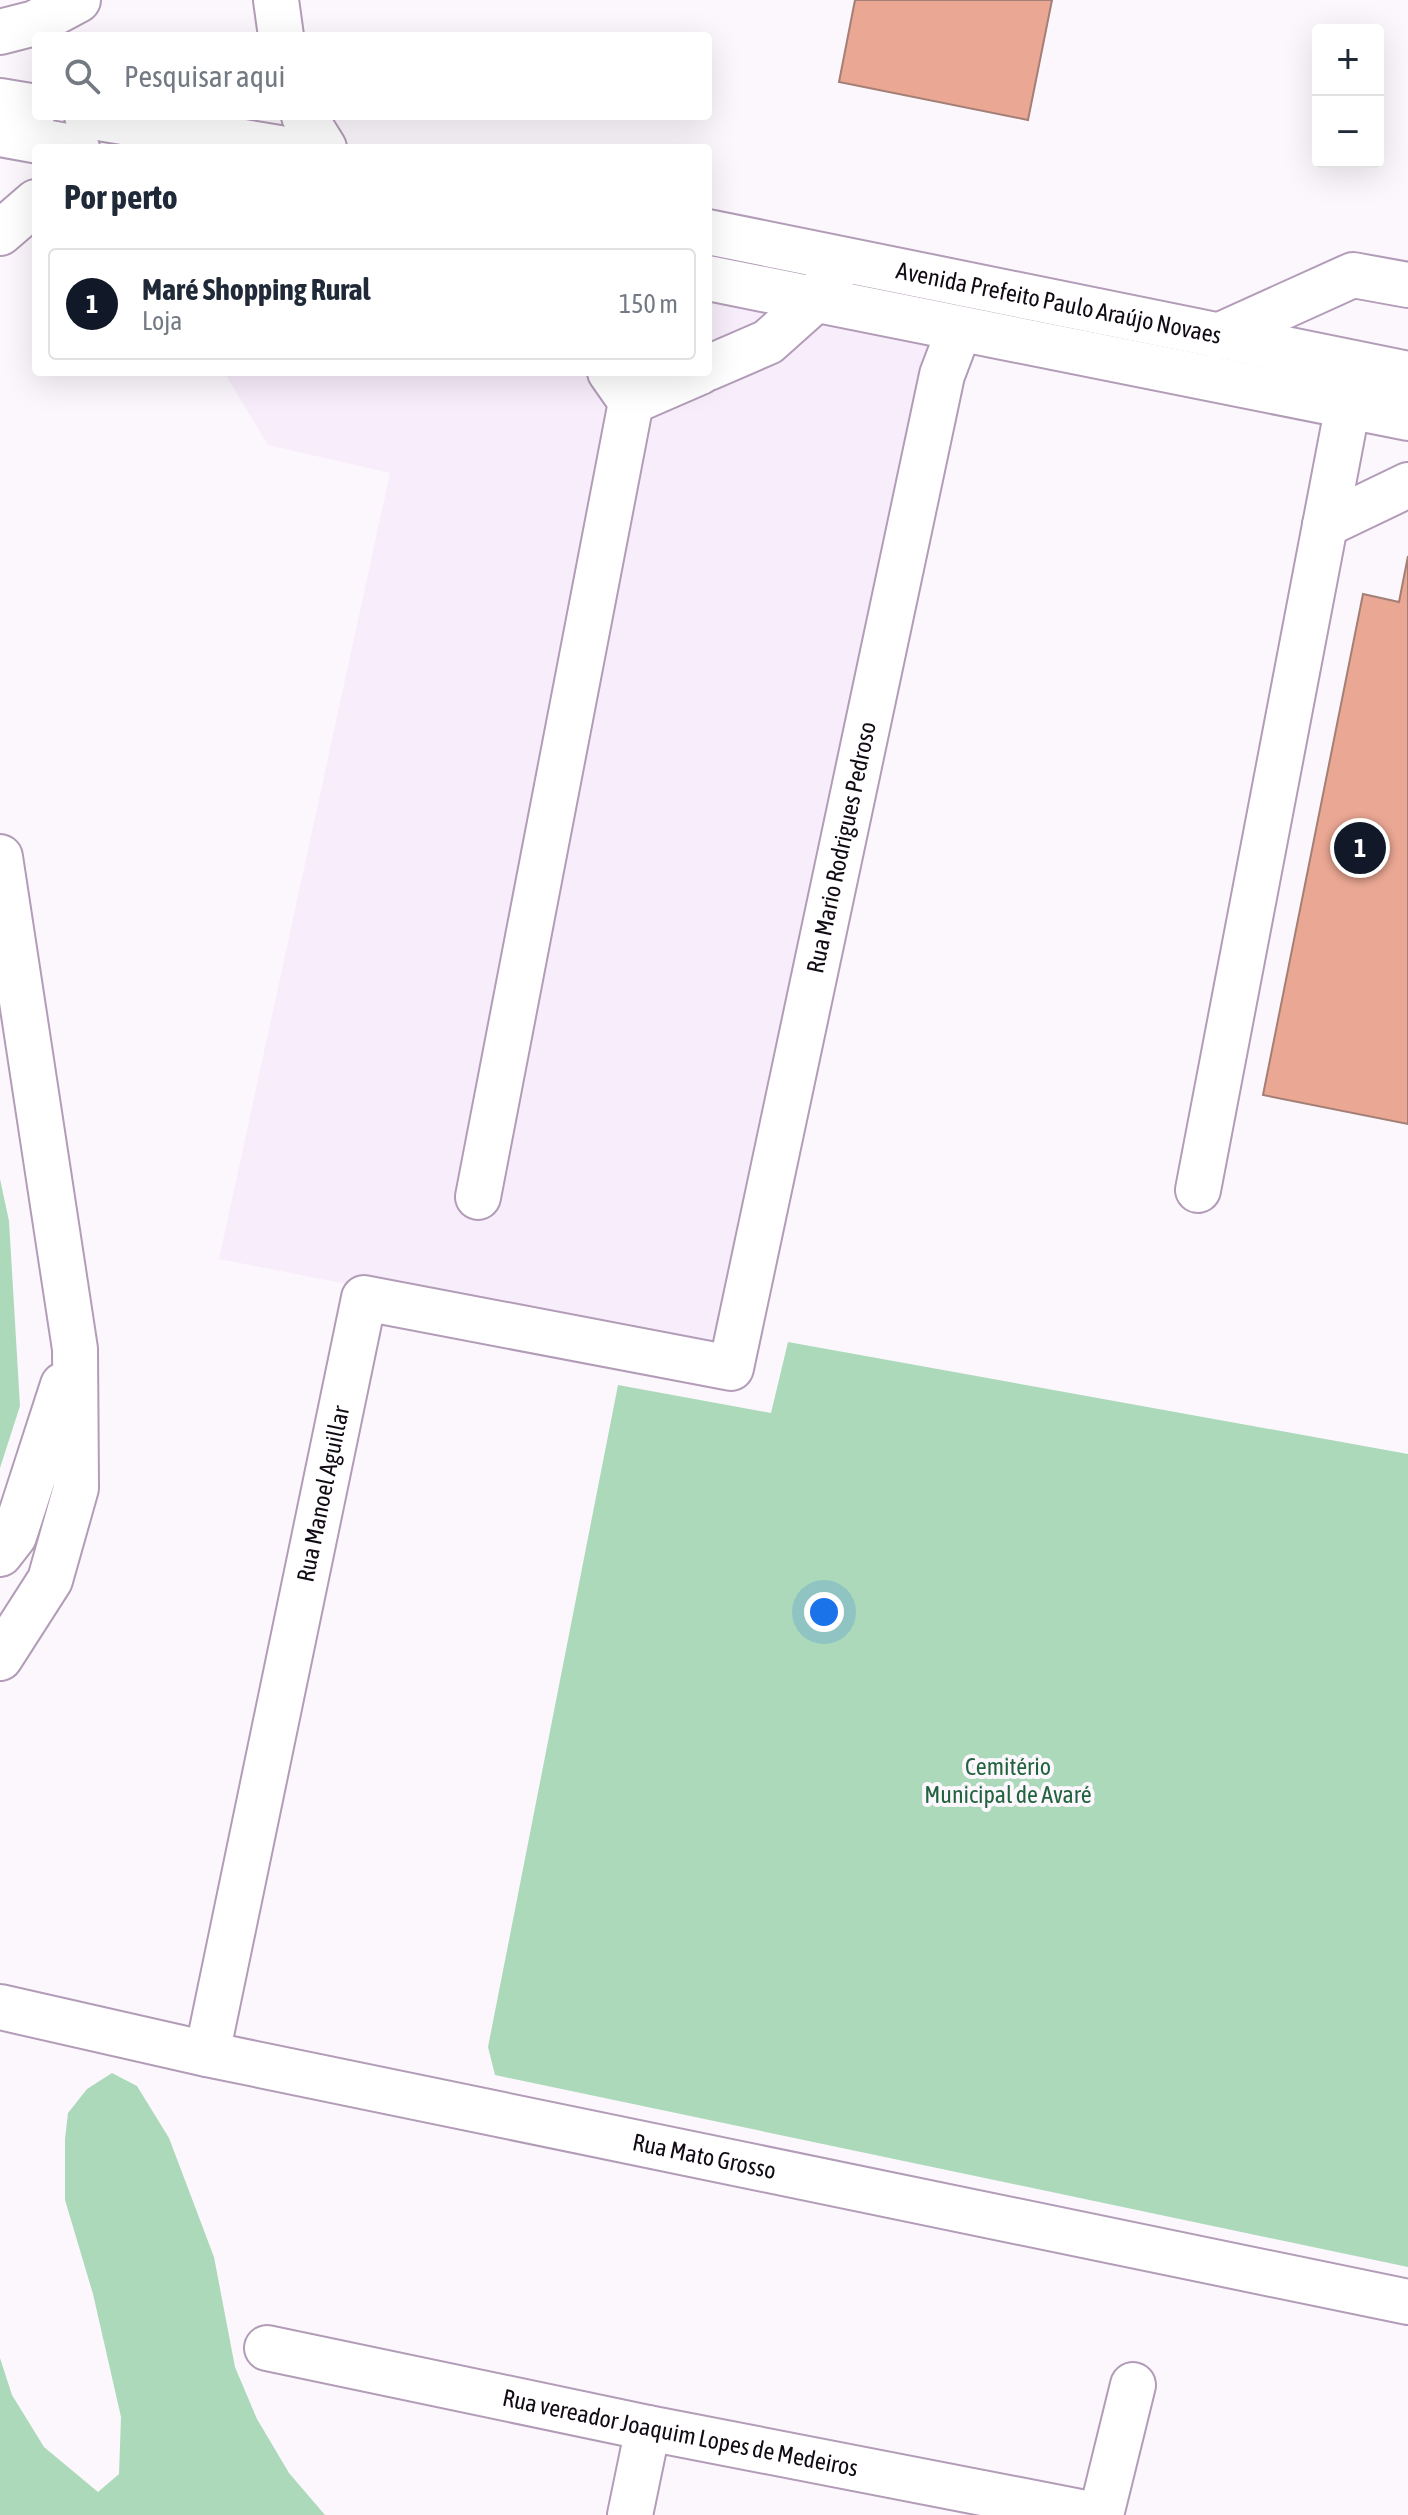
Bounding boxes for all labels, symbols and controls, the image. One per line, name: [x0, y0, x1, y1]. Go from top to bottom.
map controls: [1312, 24, 1384, 168]
button: +: [1312, 24, 1384, 96]
search box: [32, 32, 712, 120]
icon: search: [60, 54, 104, 98]
text: Pesquisar aqui: [124, 59, 285, 93]
button: −: [1312, 96, 1384, 168]
text: Por perto: [64, 177, 178, 216]
street label: Avenida Prefeito Paulo Araújo Novaes: [894, 257, 1224, 349]
text: Maré Shopping Rural: [142, 272, 370, 306]
text: 1: [86, 289, 98, 319]
text: 150 m: [619, 289, 678, 319]
text: Loja: [142, 306, 182, 336]
street label: Rua Mario Rodrigues Pedroso: [801, 719, 881, 975]
pin: 1: [1334, 818, 1386, 878]
street label: Rua Manoel Aguillar: [291, 1403, 354, 1584]
your location: [804, 1592, 844, 1632]
park label: Cemitério Municipal de Avaré: [924, 1753, 1092, 1808]
street label: Rua Mato Grosso: [630, 2128, 779, 2184]
street label: Rua vereador Joaquim Lopes de Medeiros: [500, 2384, 860, 2481]

